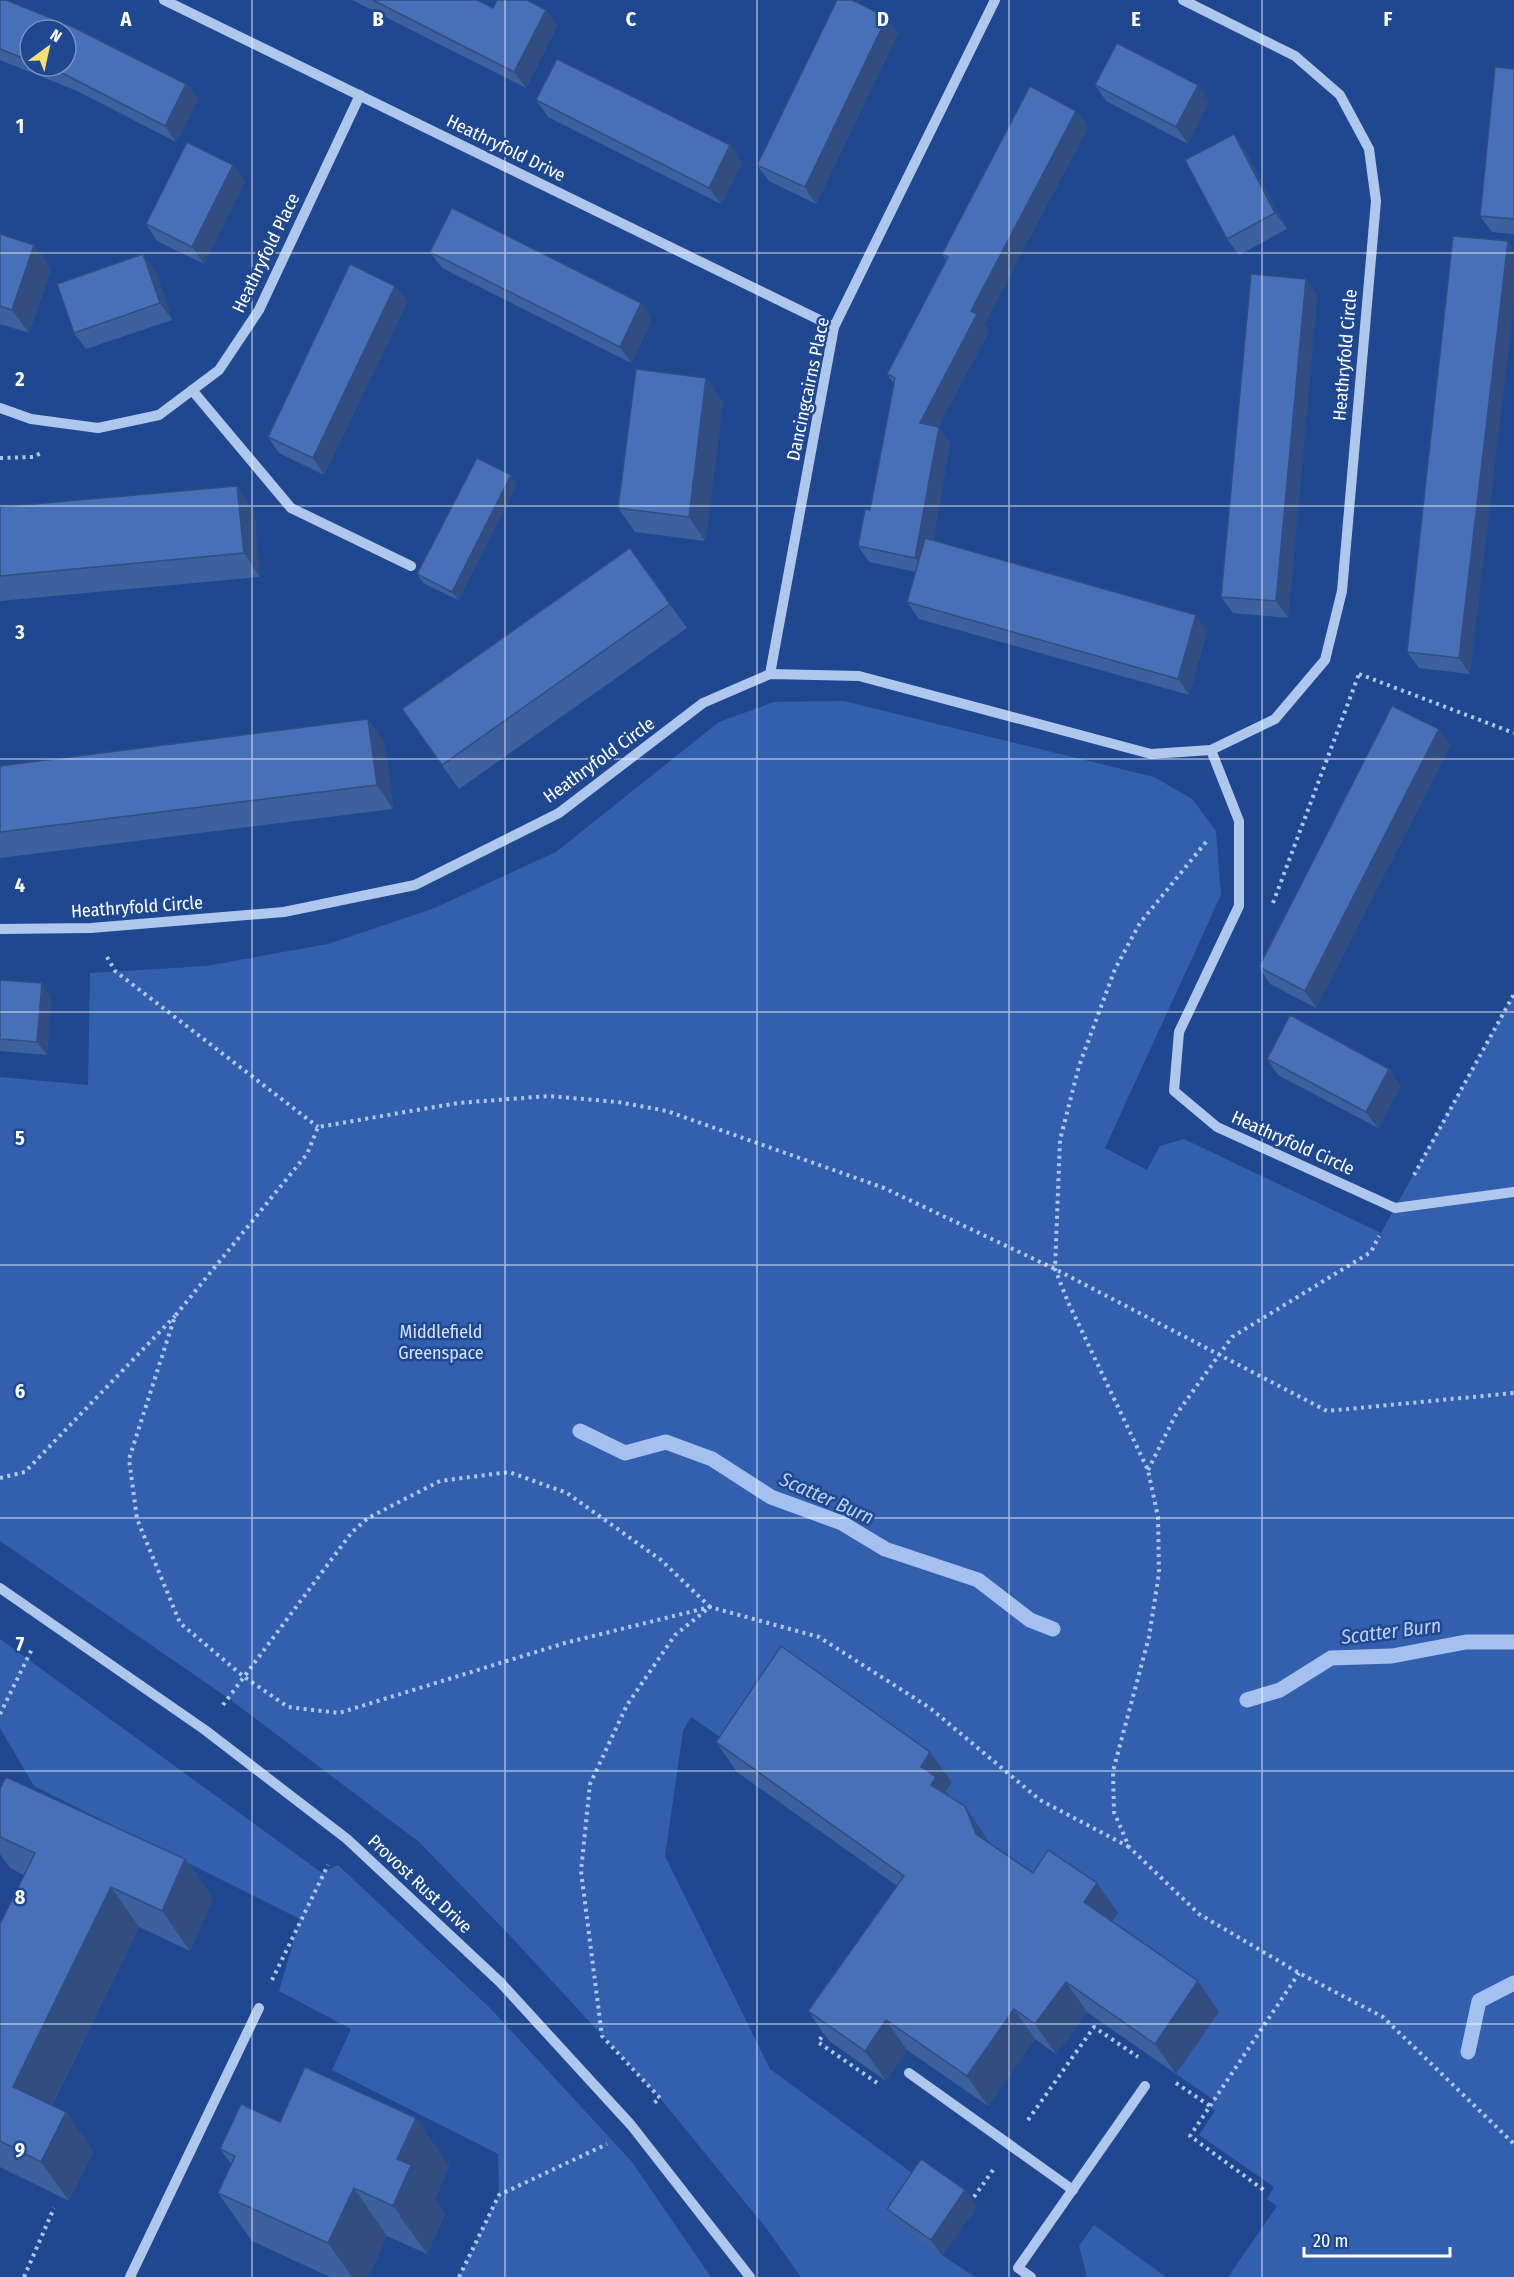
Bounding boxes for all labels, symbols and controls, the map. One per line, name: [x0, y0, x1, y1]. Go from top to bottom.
text: A: [120, 7, 133, 31]
text: B: [372, 7, 384, 31]
text: C: [626, 7, 637, 31]
text: D: [877, 7, 889, 31]
text: E: [1131, 7, 1141, 31]
text: F: [1384, 7, 1393, 31]
north arrow: [18, 18, 78, 78]
text: N: [47, 25, 65, 46]
street label: Heathryfold Drive: [443, 110, 569, 186]
text: 1: [16, 114, 24, 138]
street label: Heathryfold Place: [228, 189, 305, 316]
street label: Heathryfold Circle: [1328, 288, 1362, 422]
street label: Dancingcairns Place: [782, 315, 834, 463]
text: 2: [14, 367, 25, 391]
text: 3: [14, 620, 25, 644]
street label: Heathryfold Circle: [539, 712, 659, 808]
text: 4: [15, 873, 25, 897]
street label: Heathryfold Circle: [70, 891, 204, 923]
street label: Heathryfold Circle: [1228, 1106, 1358, 1180]
text: 5: [15, 1126, 25, 1150]
park label: Middlefield Greenspace: [398, 1321, 484, 1364]
text: 6: [15, 1379, 25, 1403]
water label: Scatter Burn: [775, 1466, 878, 1529]
water label: Scatter Burn: [1339, 1613, 1442, 1649]
text: 7: [16, 1632, 25, 1656]
street label: Provost Rust Drive: [363, 1830, 477, 1938]
text: 8: [15, 1885, 26, 1909]
text: 9: [15, 2138, 25, 2162]
scale bar: [1304, 2220, 1450, 2258]
text: 20 m: [1313, 2230, 1348, 2252]

